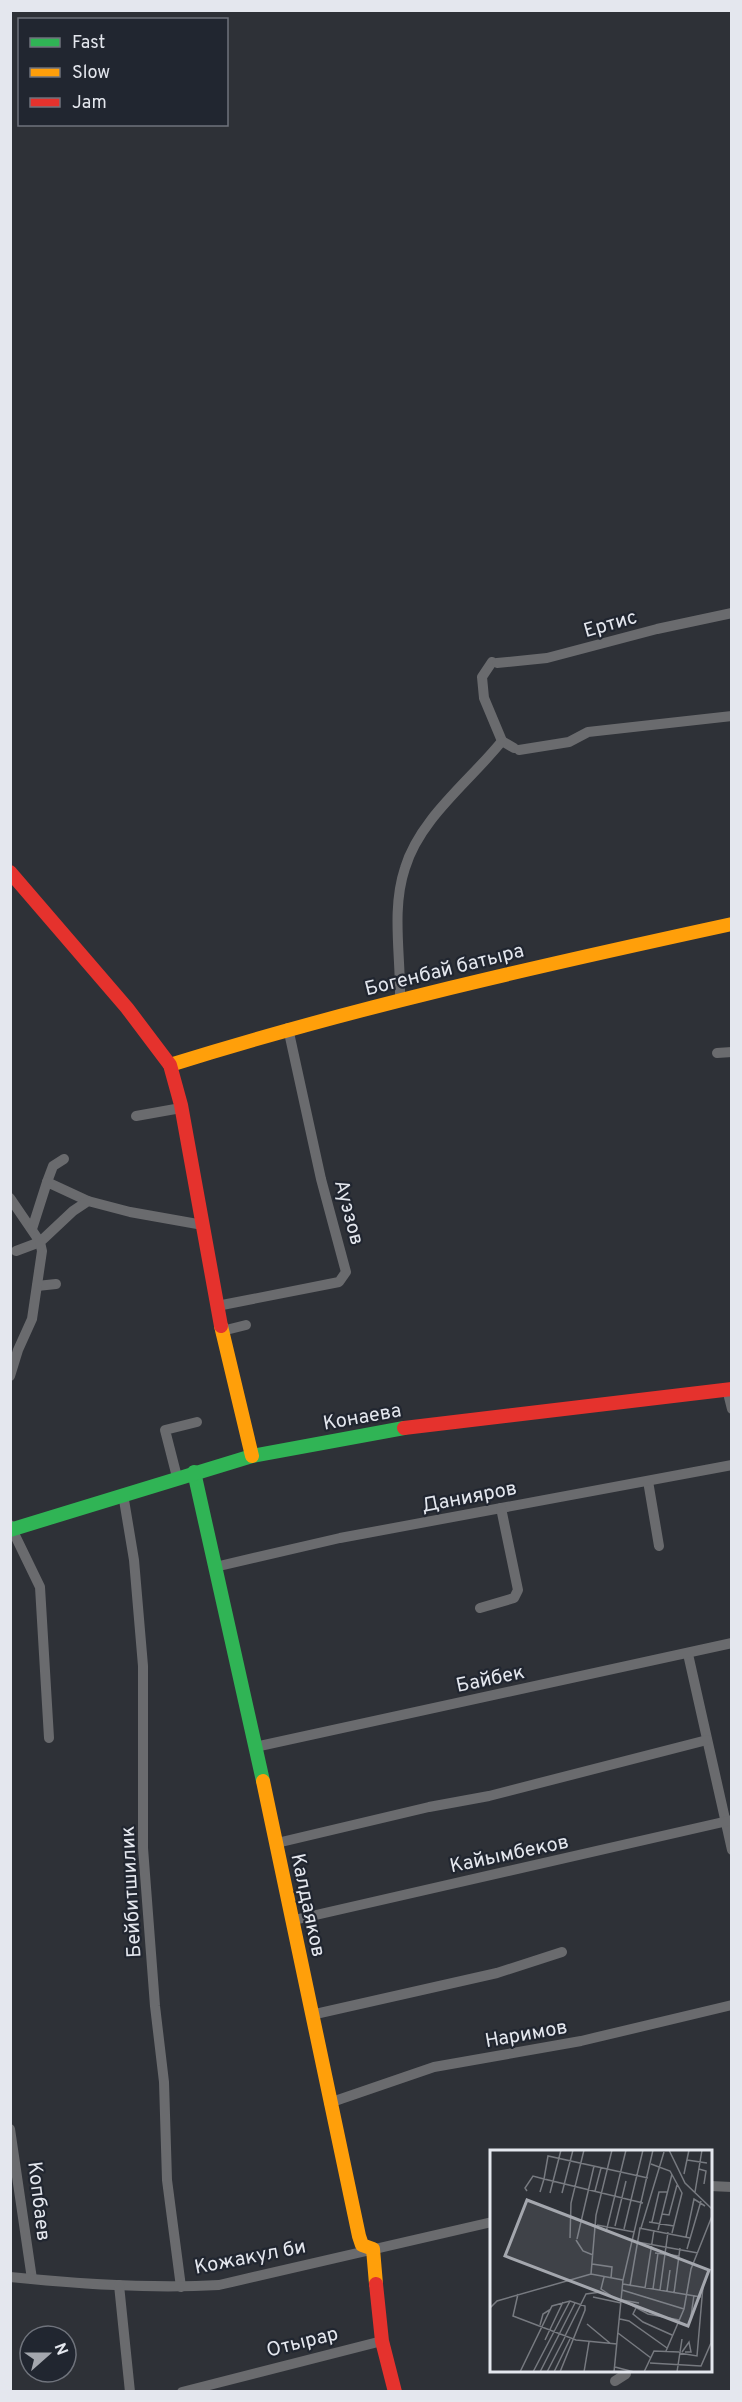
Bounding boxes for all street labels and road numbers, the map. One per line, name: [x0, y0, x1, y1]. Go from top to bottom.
street label: Ертис: [581, 605, 640, 645]
street label: Богенбай батыра: [362, 939, 527, 1003]
street label: Ауэзов: [327, 1177, 369, 1248]
street label: Конаева: [321, 1398, 404, 1438]
street label: Данияров: [419, 1476, 519, 1520]
street label: Байбек: [454, 1660, 527, 1700]
street label: Бейбитшилик: [116, 1825, 148, 1959]
street label: Кайымбеков: [447, 1830, 571, 1880]
street label: Калдаяков: [283, 1851, 331, 1960]
street label: Наримов: [483, 2015, 570, 2055]
street label: Копбаев: [20, 2160, 56, 2242]
street label: Кожакул би: [192, 2234, 308, 2282]
street label: Отырар: [264, 2321, 341, 2364]

